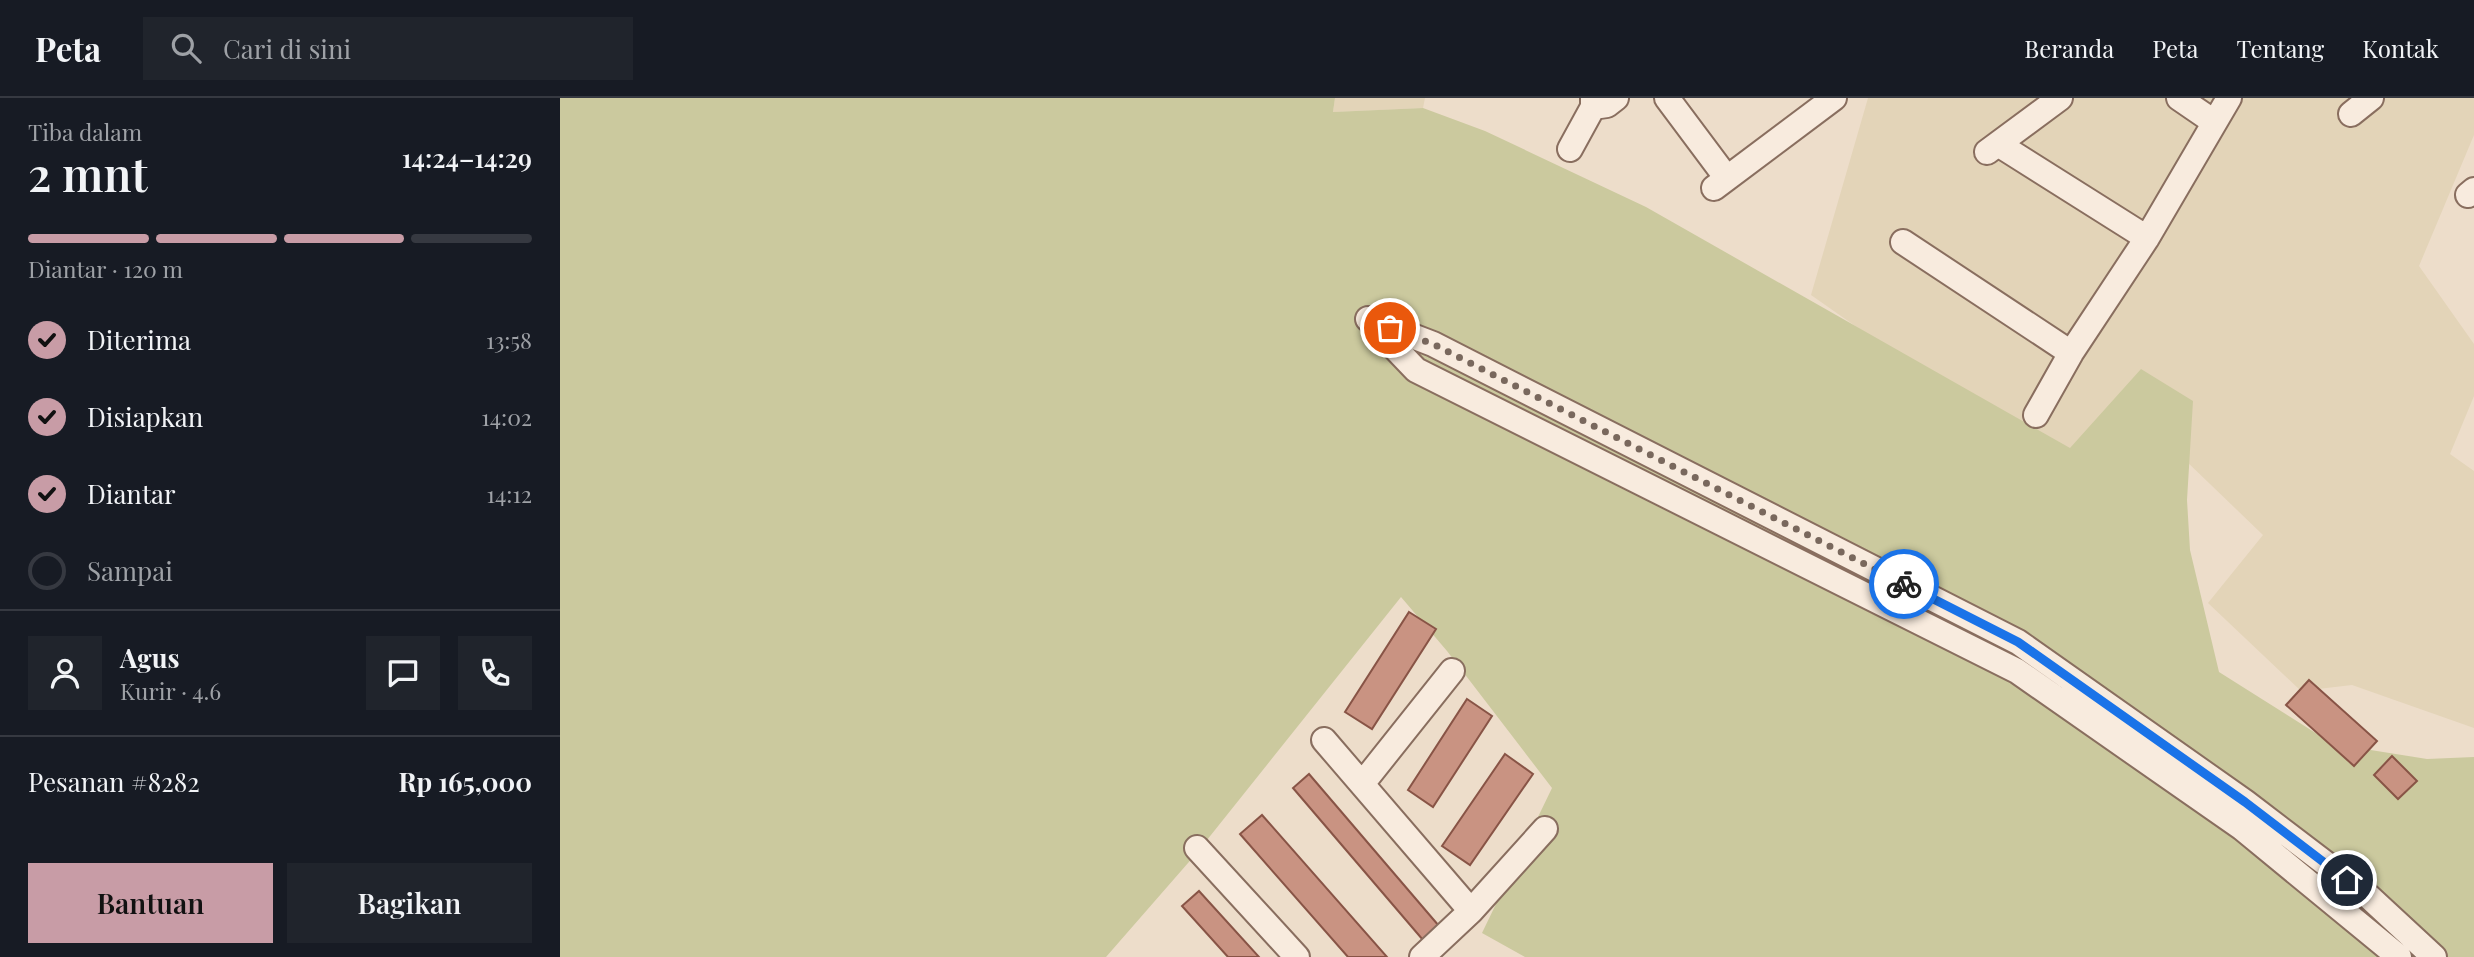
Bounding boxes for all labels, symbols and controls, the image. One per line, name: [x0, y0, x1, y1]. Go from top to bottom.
search box: [143, 17, 633, 80]
text: Peta: [35, 26, 101, 70]
icon: search: [167, 29, 205, 67]
text: Cari di sini: [223, 31, 351, 66]
text: Beranda: [2024, 32, 2114, 64]
text: Peta: [2152, 32, 2199, 64]
text: Tentang: [2237, 32, 2324, 64]
text: Kontak: [2362, 32, 2439, 64]
text: Tiba dalam: [28, 116, 142, 147]
text: 14:24–14:29: [402, 140, 532, 175]
text: 2 mnt: [28, 142, 148, 204]
text: Diantar · 120 m: [28, 253, 183, 284]
pin: [1360, 298, 1420, 358]
icon: bag: [1371, 309, 1409, 347]
icon: check: [28, 321, 66, 359]
text: Diterima: [87, 322, 191, 357]
text: 13:58: [486, 324, 532, 355]
icon: check: [28, 398, 66, 436]
text: Disiapkan: [87, 399, 203, 434]
text: 14:02: [481, 401, 532, 432]
icon: check: [28, 475, 66, 513]
text: Diantar: [87, 476, 176, 511]
text: 14:12: [486, 478, 532, 509]
courier: [1869, 549, 1939, 619]
text: Sampai: [87, 553, 173, 588]
icon: bike: [1885, 565, 1923, 603]
button: person: [28, 636, 102, 710]
button: chat: [366, 636, 440, 710]
button: phone: [458, 636, 532, 710]
text: Agus: [120, 640, 180, 675]
text: Kurir · 4.6: [120, 675, 221, 706]
text: Pesanan #8282: [28, 764, 200, 799]
text: Rp 165,000: [399, 764, 532, 799]
pin: [2317, 850, 2377, 910]
icon: home: [2328, 861, 2366, 899]
button: Bantuan: [28, 863, 273, 943]
button: Bagikan: [287, 863, 532, 943]

